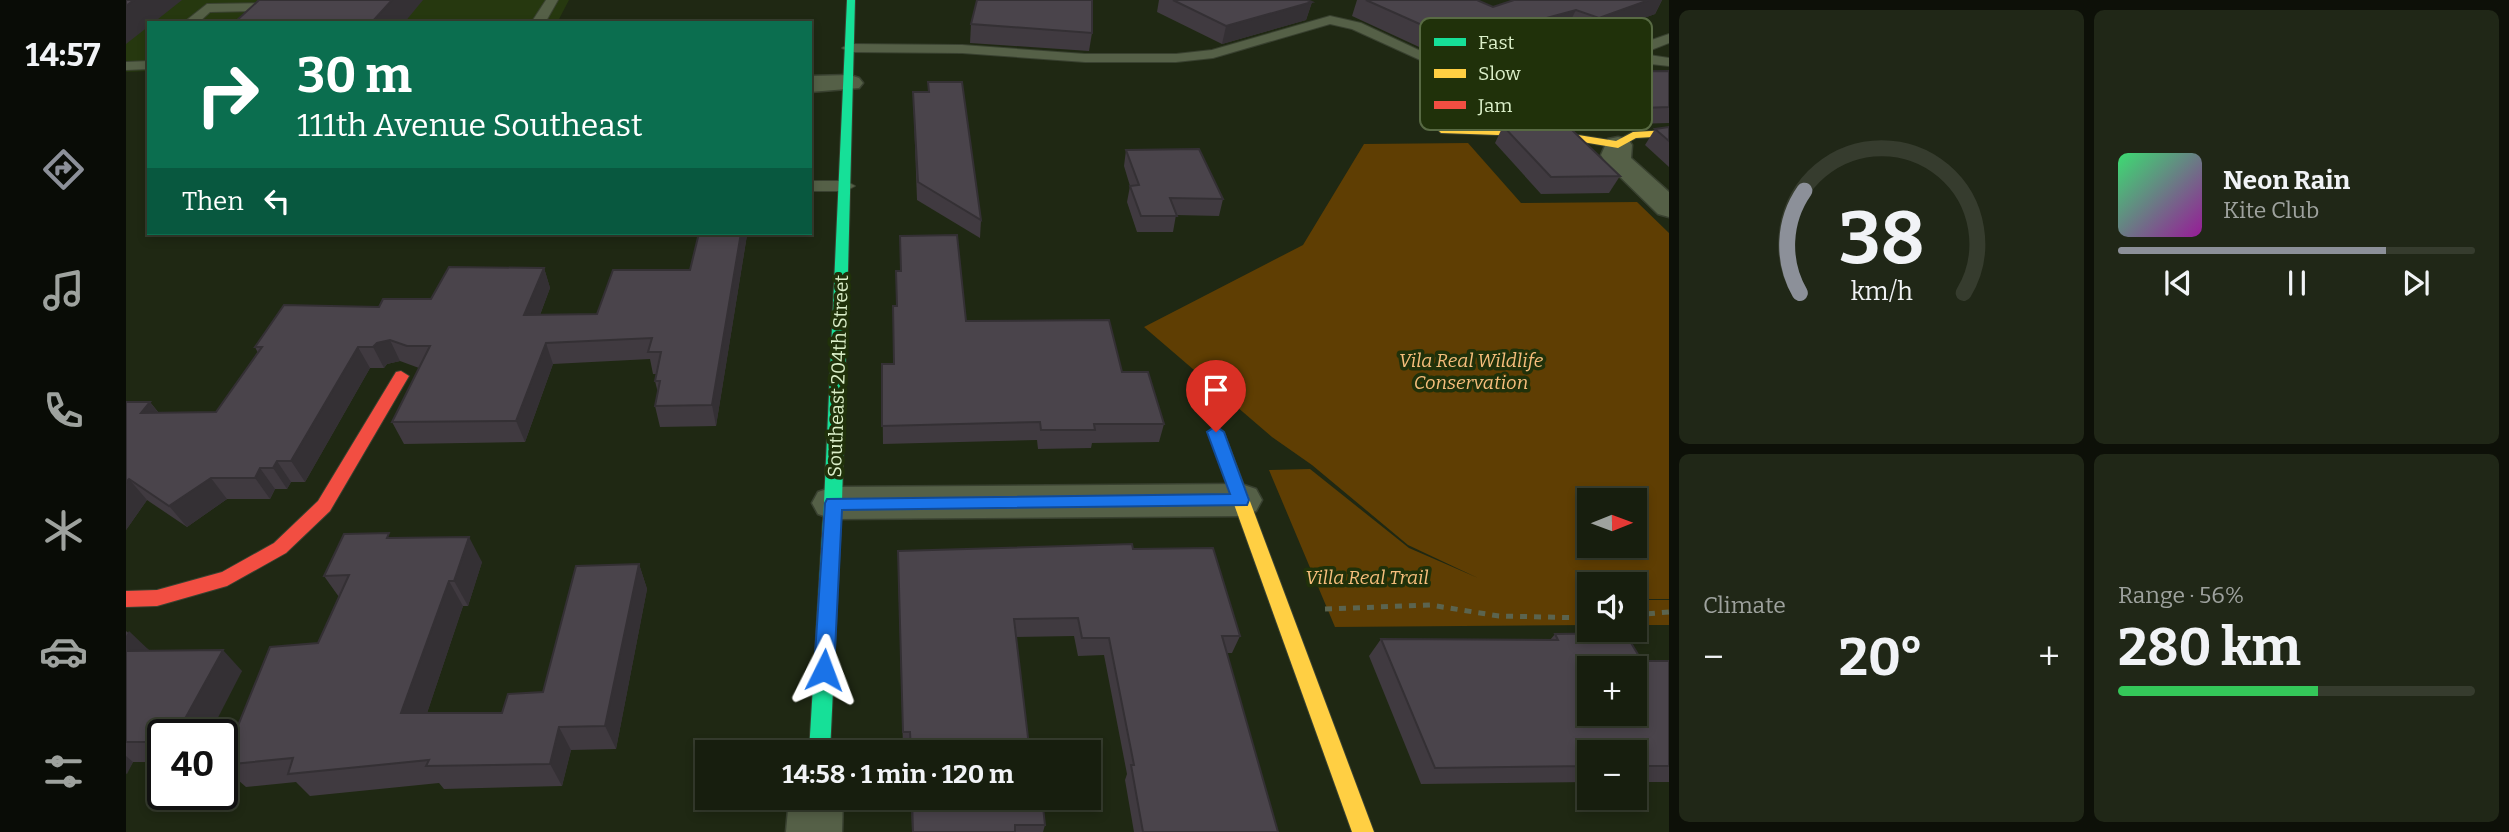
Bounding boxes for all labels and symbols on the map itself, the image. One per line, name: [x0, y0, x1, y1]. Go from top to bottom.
legend: [1420, 18, 1652, 130]
text: Fast: [1478, 31, 1515, 54]
text: Slow: [1478, 62, 1521, 85]
text: Jam: [1477, 94, 1512, 117]
street label: Southeast 204th Street: [823, 274, 853, 478]
park label: Vila Real Wildlife Conservation: [1399, 349, 1544, 394]
pin: [1186, 360, 1246, 432]
north arrow: [1577, 488, 1647, 558]
park label: Villa Real Trail: [1305, 566, 1429, 589]
position arrow: [787, 633, 861, 707]
speed limit sign: 40: [147, 719, 238, 810]

